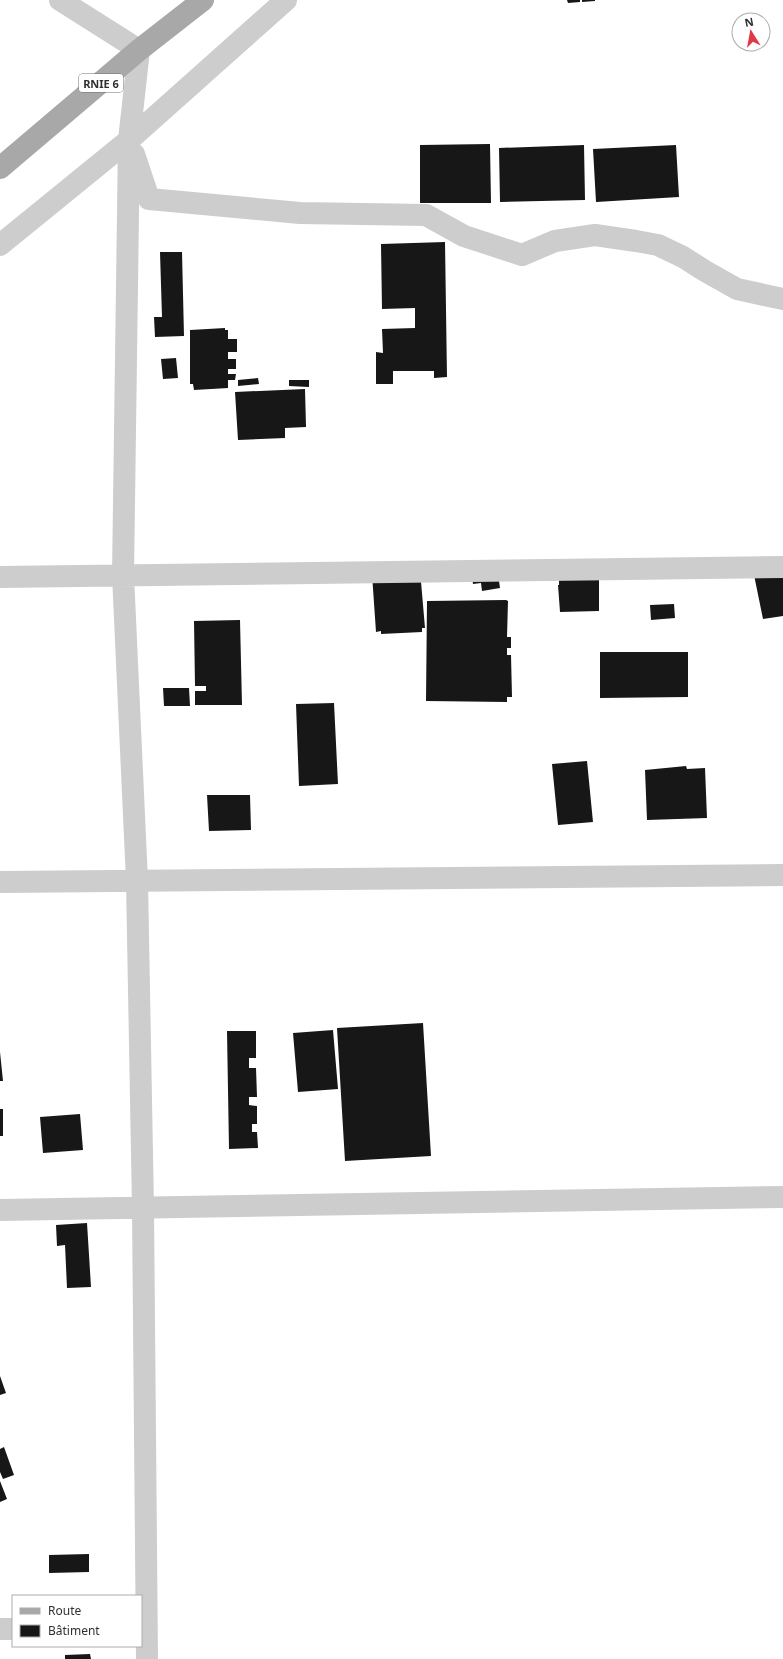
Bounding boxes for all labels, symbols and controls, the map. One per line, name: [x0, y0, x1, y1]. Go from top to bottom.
north arrow: [731, 12, 771, 52]
text: N: [743, 13, 755, 30]
road number: RNIE 6: [79, 74, 123, 92]
legend: [12, 1595, 142, 1647]
text: Route: [48, 1602, 81, 1619]
text: Bâtiment: [48, 1622, 100, 1639]

